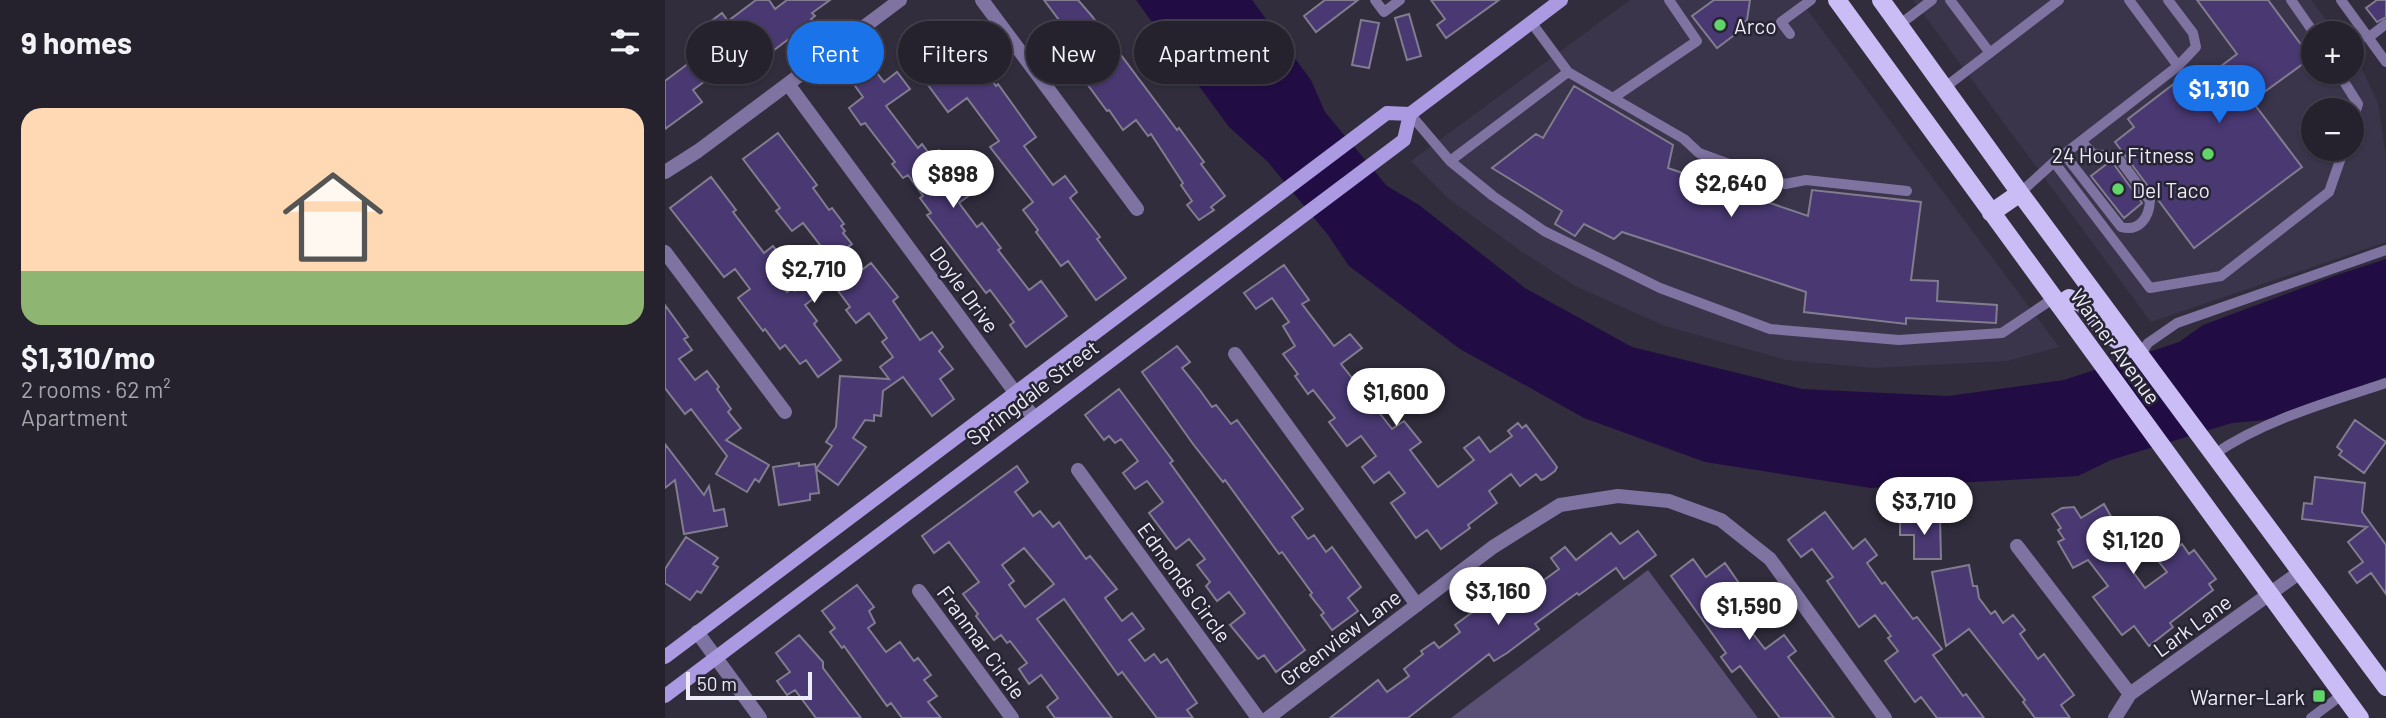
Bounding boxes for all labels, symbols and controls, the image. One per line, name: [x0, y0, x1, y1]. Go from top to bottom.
place label: Arco: [1734, 13, 1777, 38]
marker: Arco: [1712, 17, 1728, 33]
chip: Buy: [686, 21, 773, 84]
chip: Rent: [787, 21, 884, 84]
chip: Filters: [898, 21, 1012, 84]
chip: New: [1026, 21, 1120, 84]
chip: Apartment: [1134, 21, 1294, 84]
map controls: [2301, 21, 2364, 161]
button: +: [2301, 21, 2364, 84]
icon: filters: [606, 23, 644, 61]
text: 9 homes: [21, 24, 132, 60]
pin: $1,310: [2162, 66, 2276, 125]
text: $1,310: [2189, 74, 2250, 102]
button: −: [2301, 98, 2364, 161]
place label: 24 Hour Fitness: [2052, 142, 2194, 167]
marker: 24 Hour Fitness: [2200, 146, 2216, 162]
pin: $898: [912, 150, 994, 210]
icon: home: [270, 154, 396, 280]
text: $898: [928, 159, 978, 187]
pin: $2,640: [1674, 160, 1788, 219]
text: $2,640: [1695, 168, 1767, 196]
place label: Del Taco: [2132, 177, 2210, 202]
marker: Del Taco: [2110, 181, 2126, 197]
street label: Doyle Drive: [925, 241, 1005, 337]
pin: $2,710: [757, 246, 871, 305]
text: $2,710: [782, 254, 846, 282]
street label: Warner Avenue: [2066, 283, 2166, 409]
street label: Springdale Street: [961, 334, 1103, 450]
text: $1,310/mo: [21, 339, 156, 375]
pin: $1,600: [1339, 368, 1453, 428]
text: 2 rooms · 62 m²: [21, 375, 171, 403]
text: $1,600: [1363, 377, 1429, 405]
text: Apartment: [21, 403, 128, 431]
pin: $3,710: [1867, 477, 1981, 537]
text: $3,710: [1892, 486, 1956, 514]
pin: $1,120: [2076, 516, 2190, 576]
street label: Edmonds Circle: [1133, 517, 1237, 647]
text: $1,120: [2102, 525, 2164, 553]
pin: $3,160: [1441, 568, 1555, 627]
text: $3,160: [1465, 576, 1531, 604]
street label: Franmar Circle: [933, 581, 1031, 703]
pin: $1,590: [1692, 582, 1806, 642]
street label: Greenview Lane: [1275, 584, 1405, 690]
street label: Lark Lane: [2148, 588, 2236, 662]
text: $1,590: [1716, 591, 1782, 619]
scale bar: [686, 669, 812, 701]
text: 50 m: [697, 672, 737, 695]
place label: Warner-Lark: [2190, 684, 2305, 709]
marker: Warner-Lark: [2311, 688, 2327, 704]

